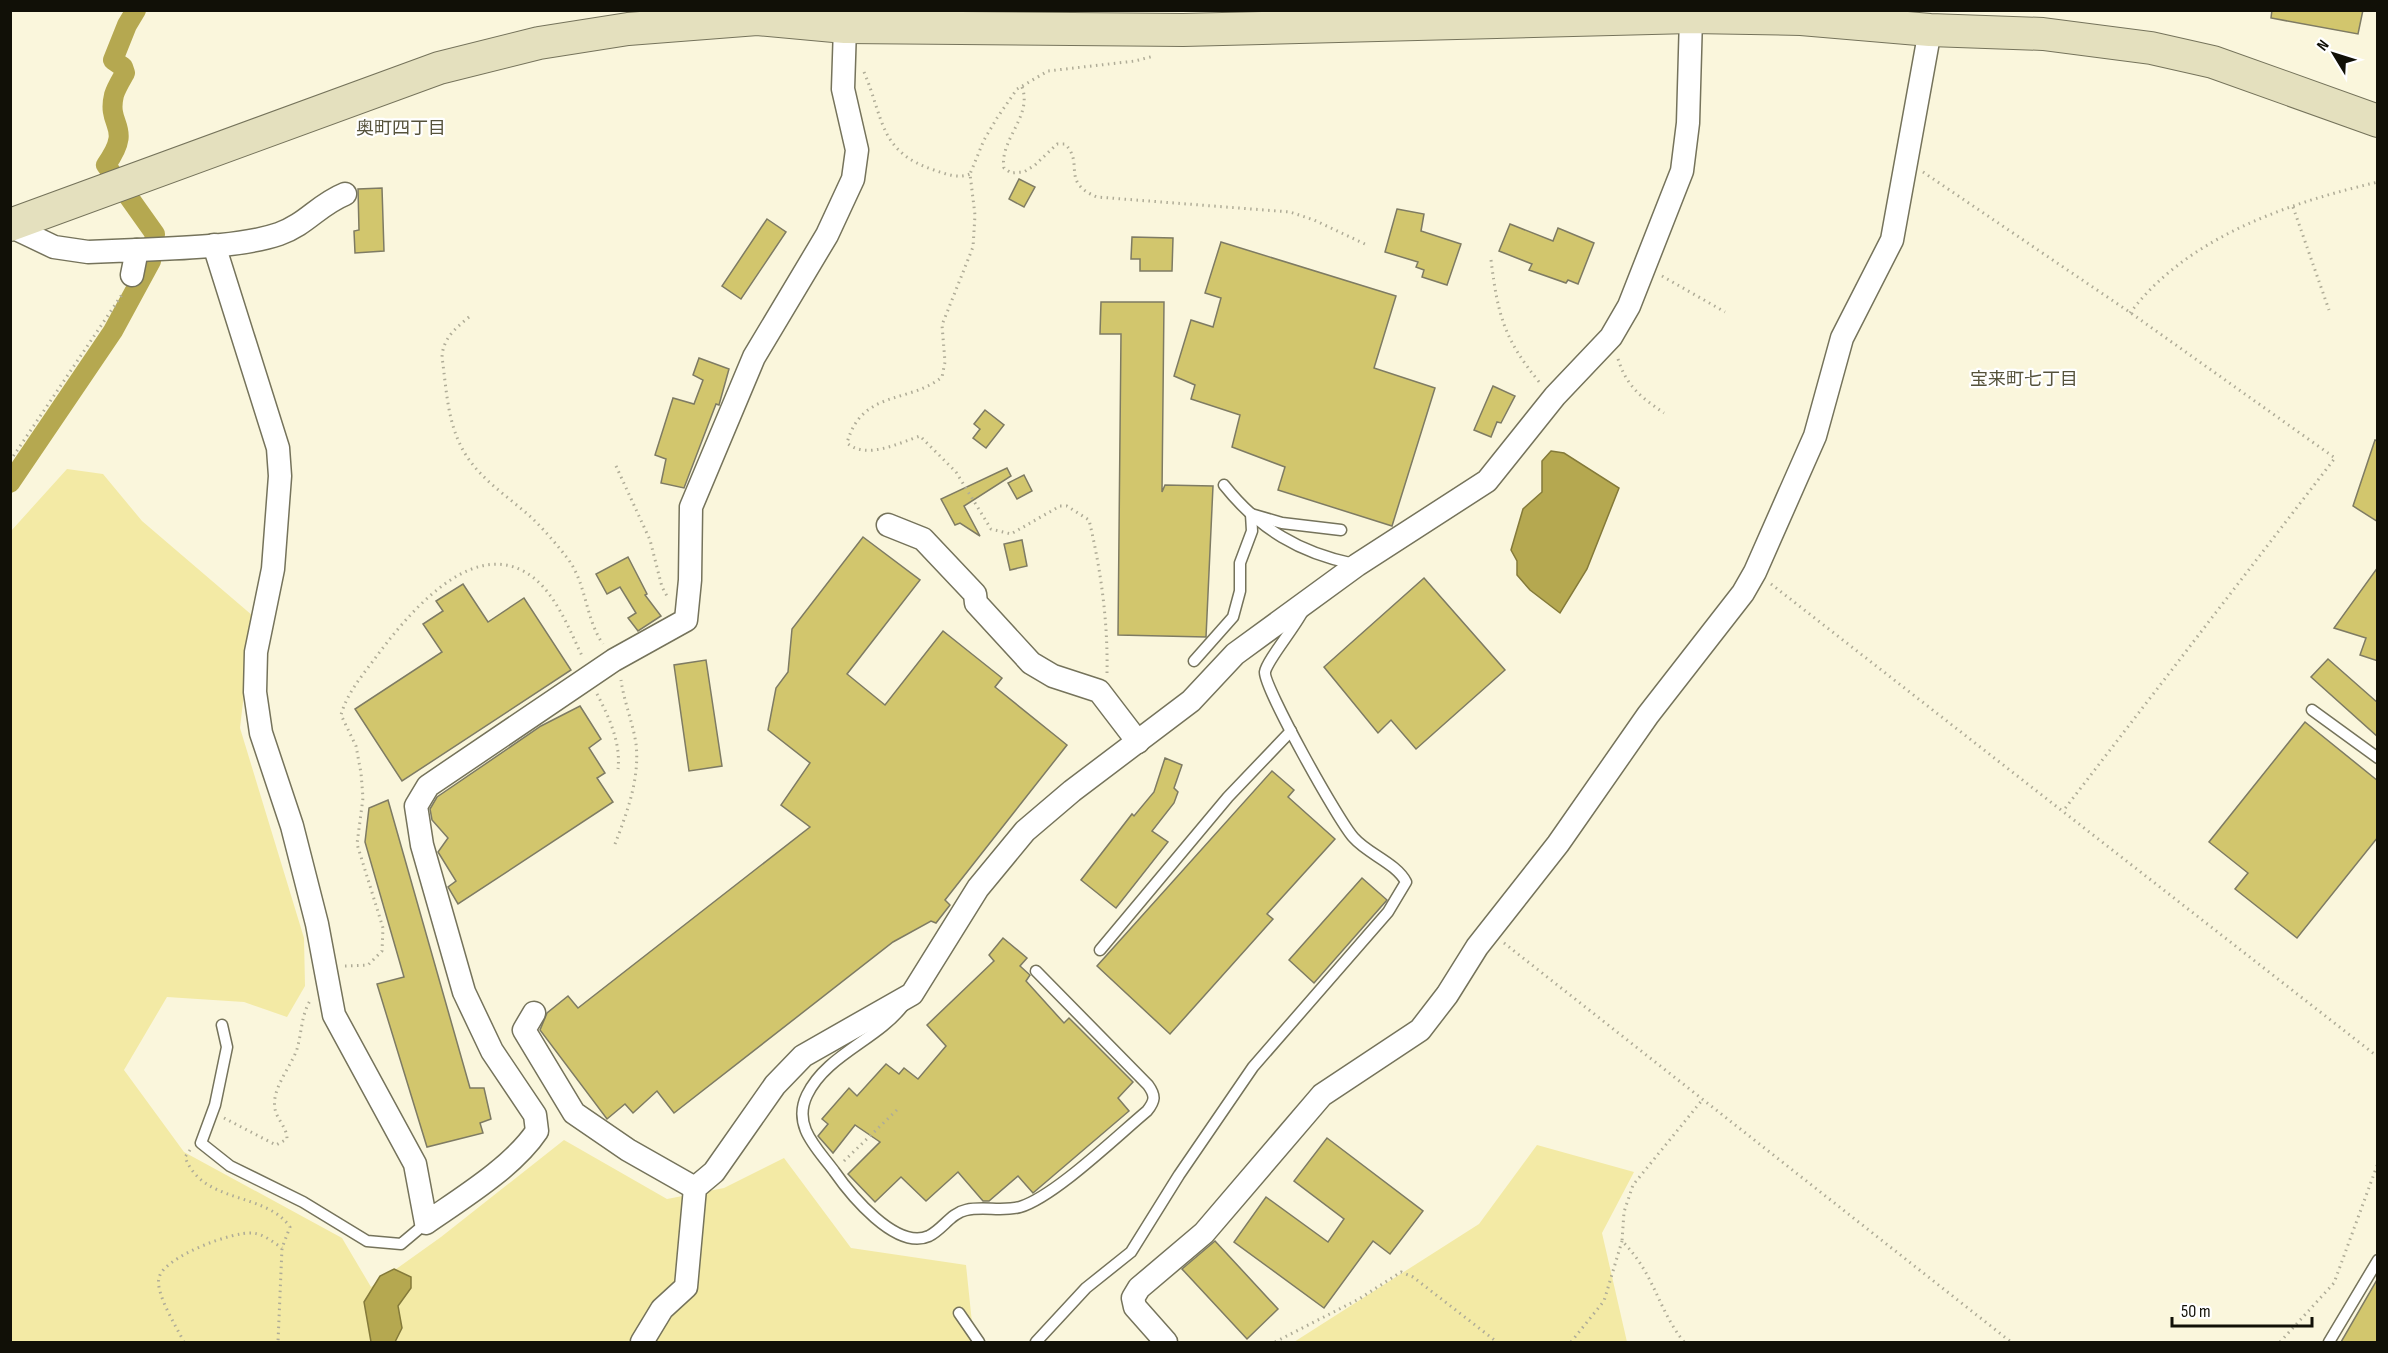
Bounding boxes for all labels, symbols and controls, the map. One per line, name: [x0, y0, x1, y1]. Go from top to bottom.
north arrow: [2304, 24, 2364, 84]
text: N: [2313, 36, 2333, 55]
district label: 奥町四丁目: [356, 118, 446, 139]
district label: 宝来町七丁目: [1970, 369, 2078, 390]
scale bar: [2172, 1290, 2312, 1328]
text: 50 m: [2181, 1301, 2211, 1322]

